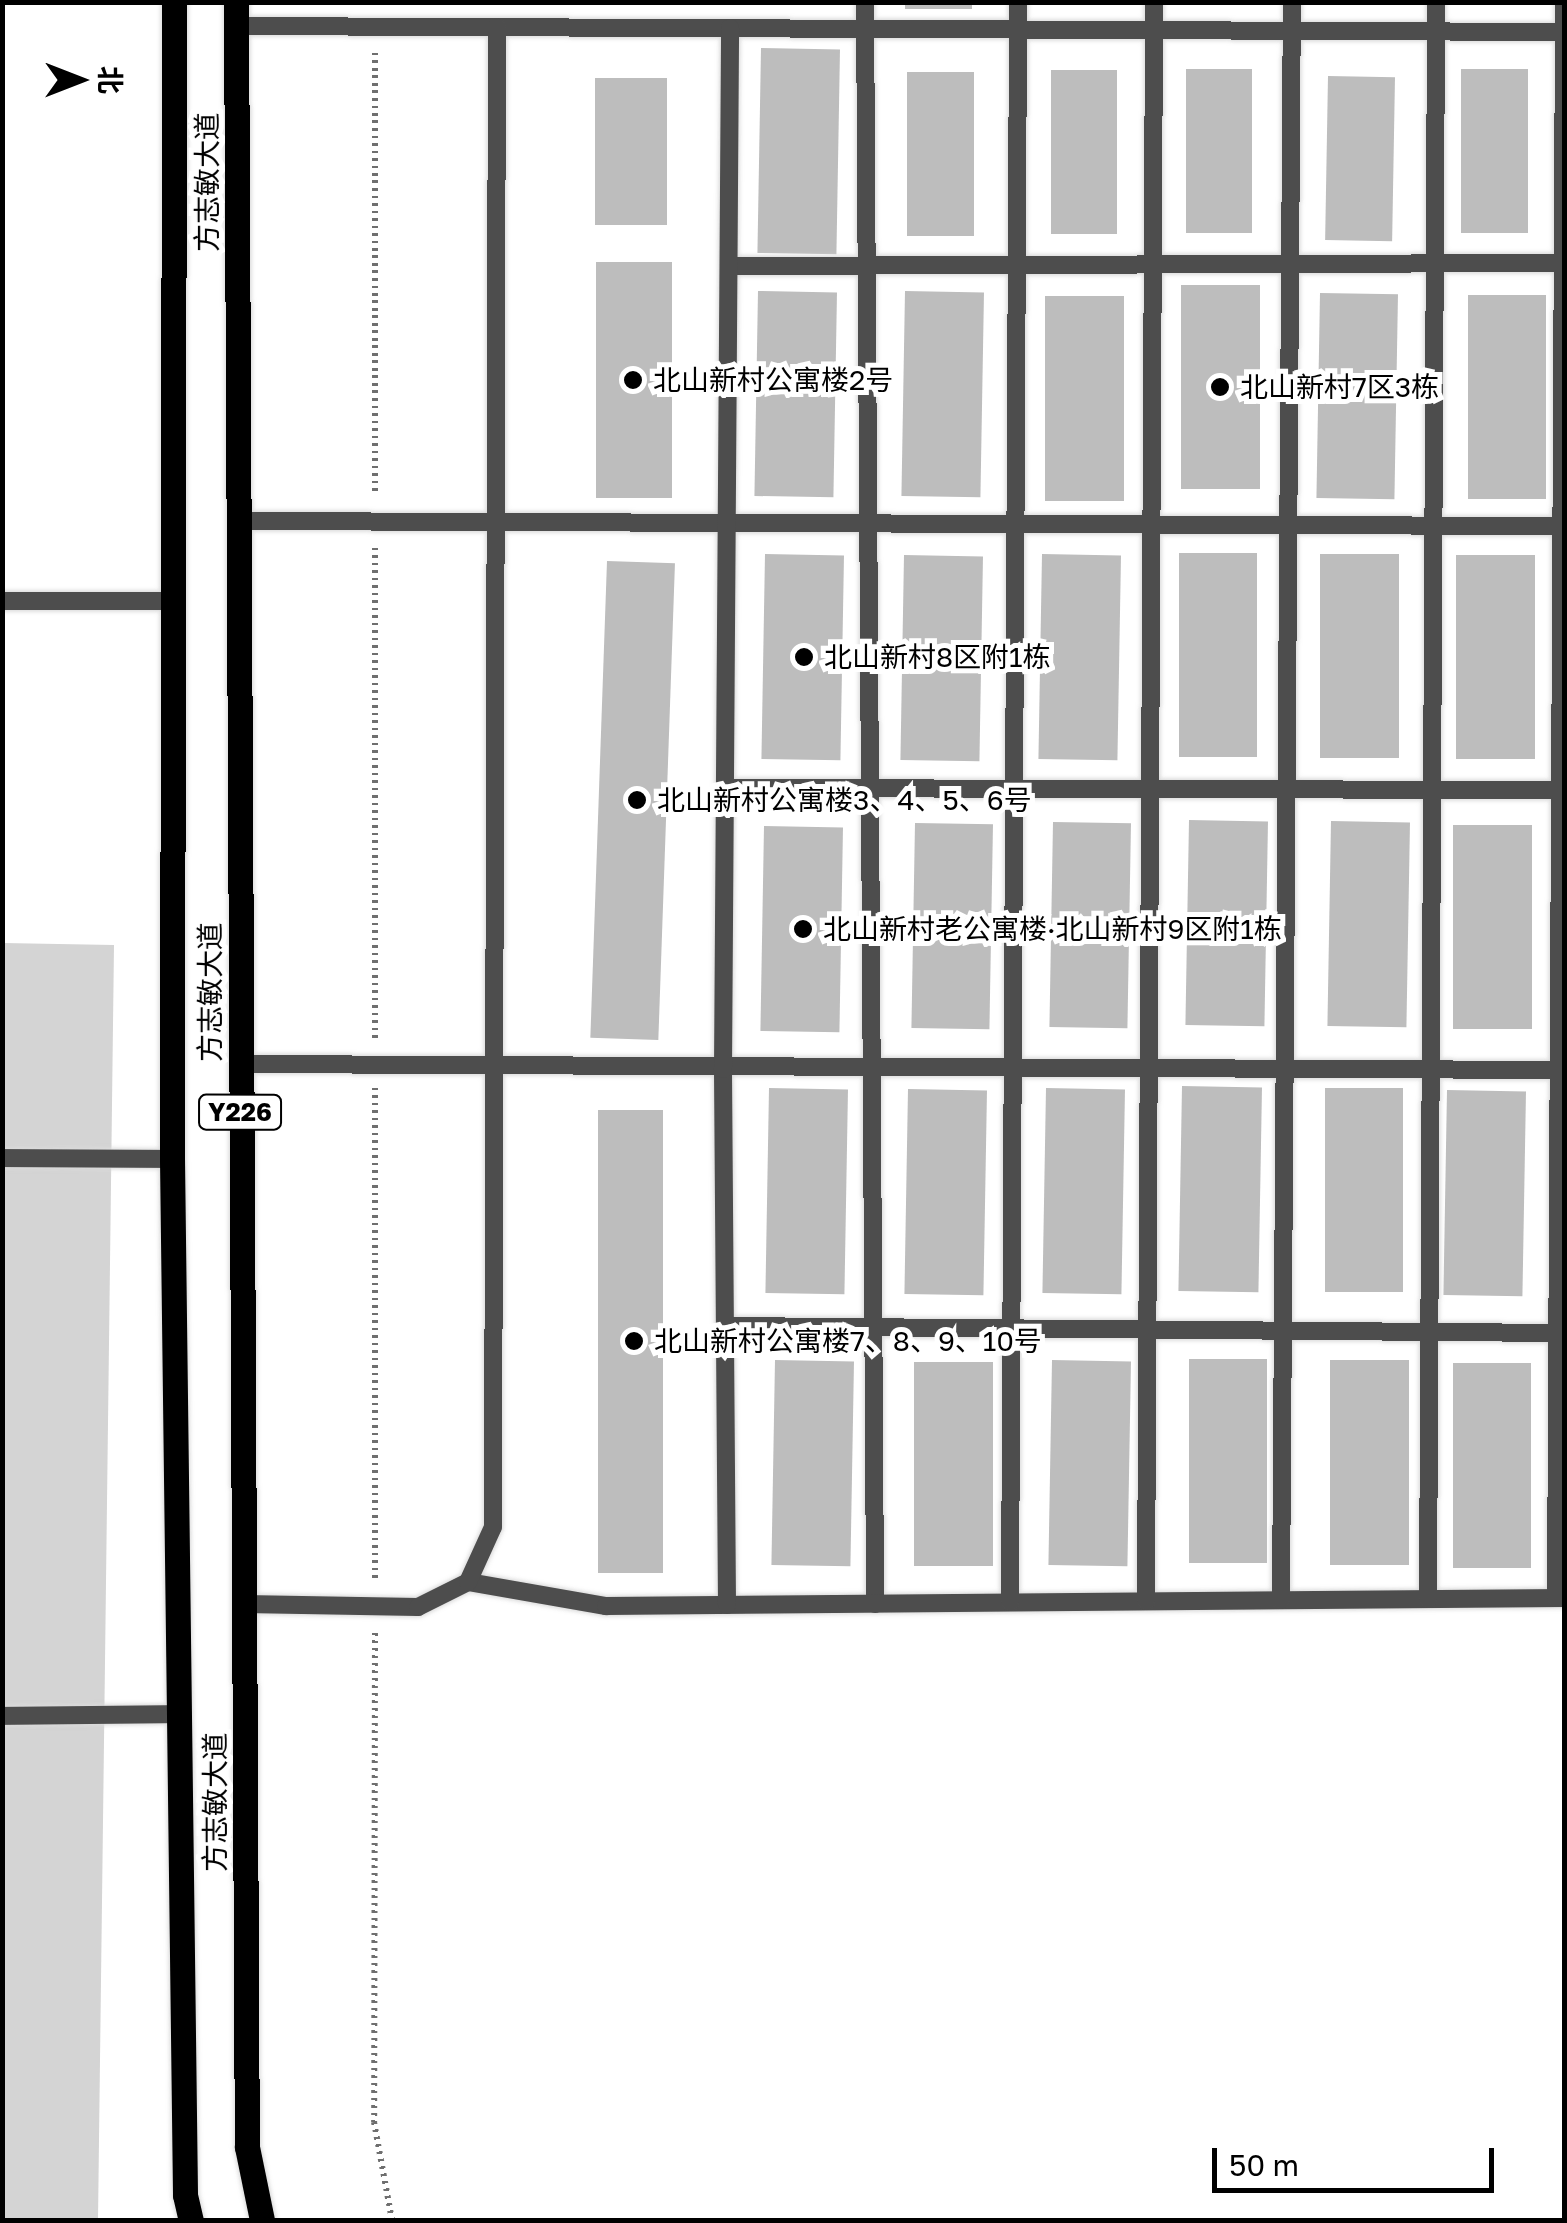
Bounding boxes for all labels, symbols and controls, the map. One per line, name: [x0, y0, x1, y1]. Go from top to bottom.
north arrow: [30, 30, 130, 130]
text: 北: [94, 66, 127, 94]
street label: 方志敏大道: [190, 112, 224, 252]
place label: 北山新村公寓楼2号: [653, 363, 893, 397]
marker: 北山新村公寓楼2号: [622, 369, 644, 391]
place label: 北山新村7区3栋: [1240, 370, 1439, 404]
marker: 北山新村7区3栋: [1209, 376, 1231, 398]
place label: 北山新村8区附1栋: [824, 640, 1051, 674]
marker: 北山新村8区附1栋: [793, 646, 815, 668]
place label: 北山新村公寓楼3、4、5、6号: [657, 783, 1032, 817]
marker: 北山新村公寓楼3、4、5、6号: [626, 789, 648, 811]
place label: 北山新村老公寓楼·北山新村9区附1栋: [823, 912, 1282, 946]
marker: 北山新村老公寓楼·北山新村9区附1栋: [792, 918, 814, 940]
street label: 方志敏大道: [193, 922, 227, 1062]
road number: Y226: [198, 1092, 282, 1132]
place label: 北山新村公寓楼7、8、9、10号: [654, 1324, 1042, 1358]
marker: 北山新村公寓楼7、8、9、10号: [623, 1330, 645, 1352]
street label: 方志敏大道: [198, 1732, 232, 1872]
scale bar: [1217, 2128, 1500, 2190]
text: 50 m: [1229, 2147, 1299, 2183]

